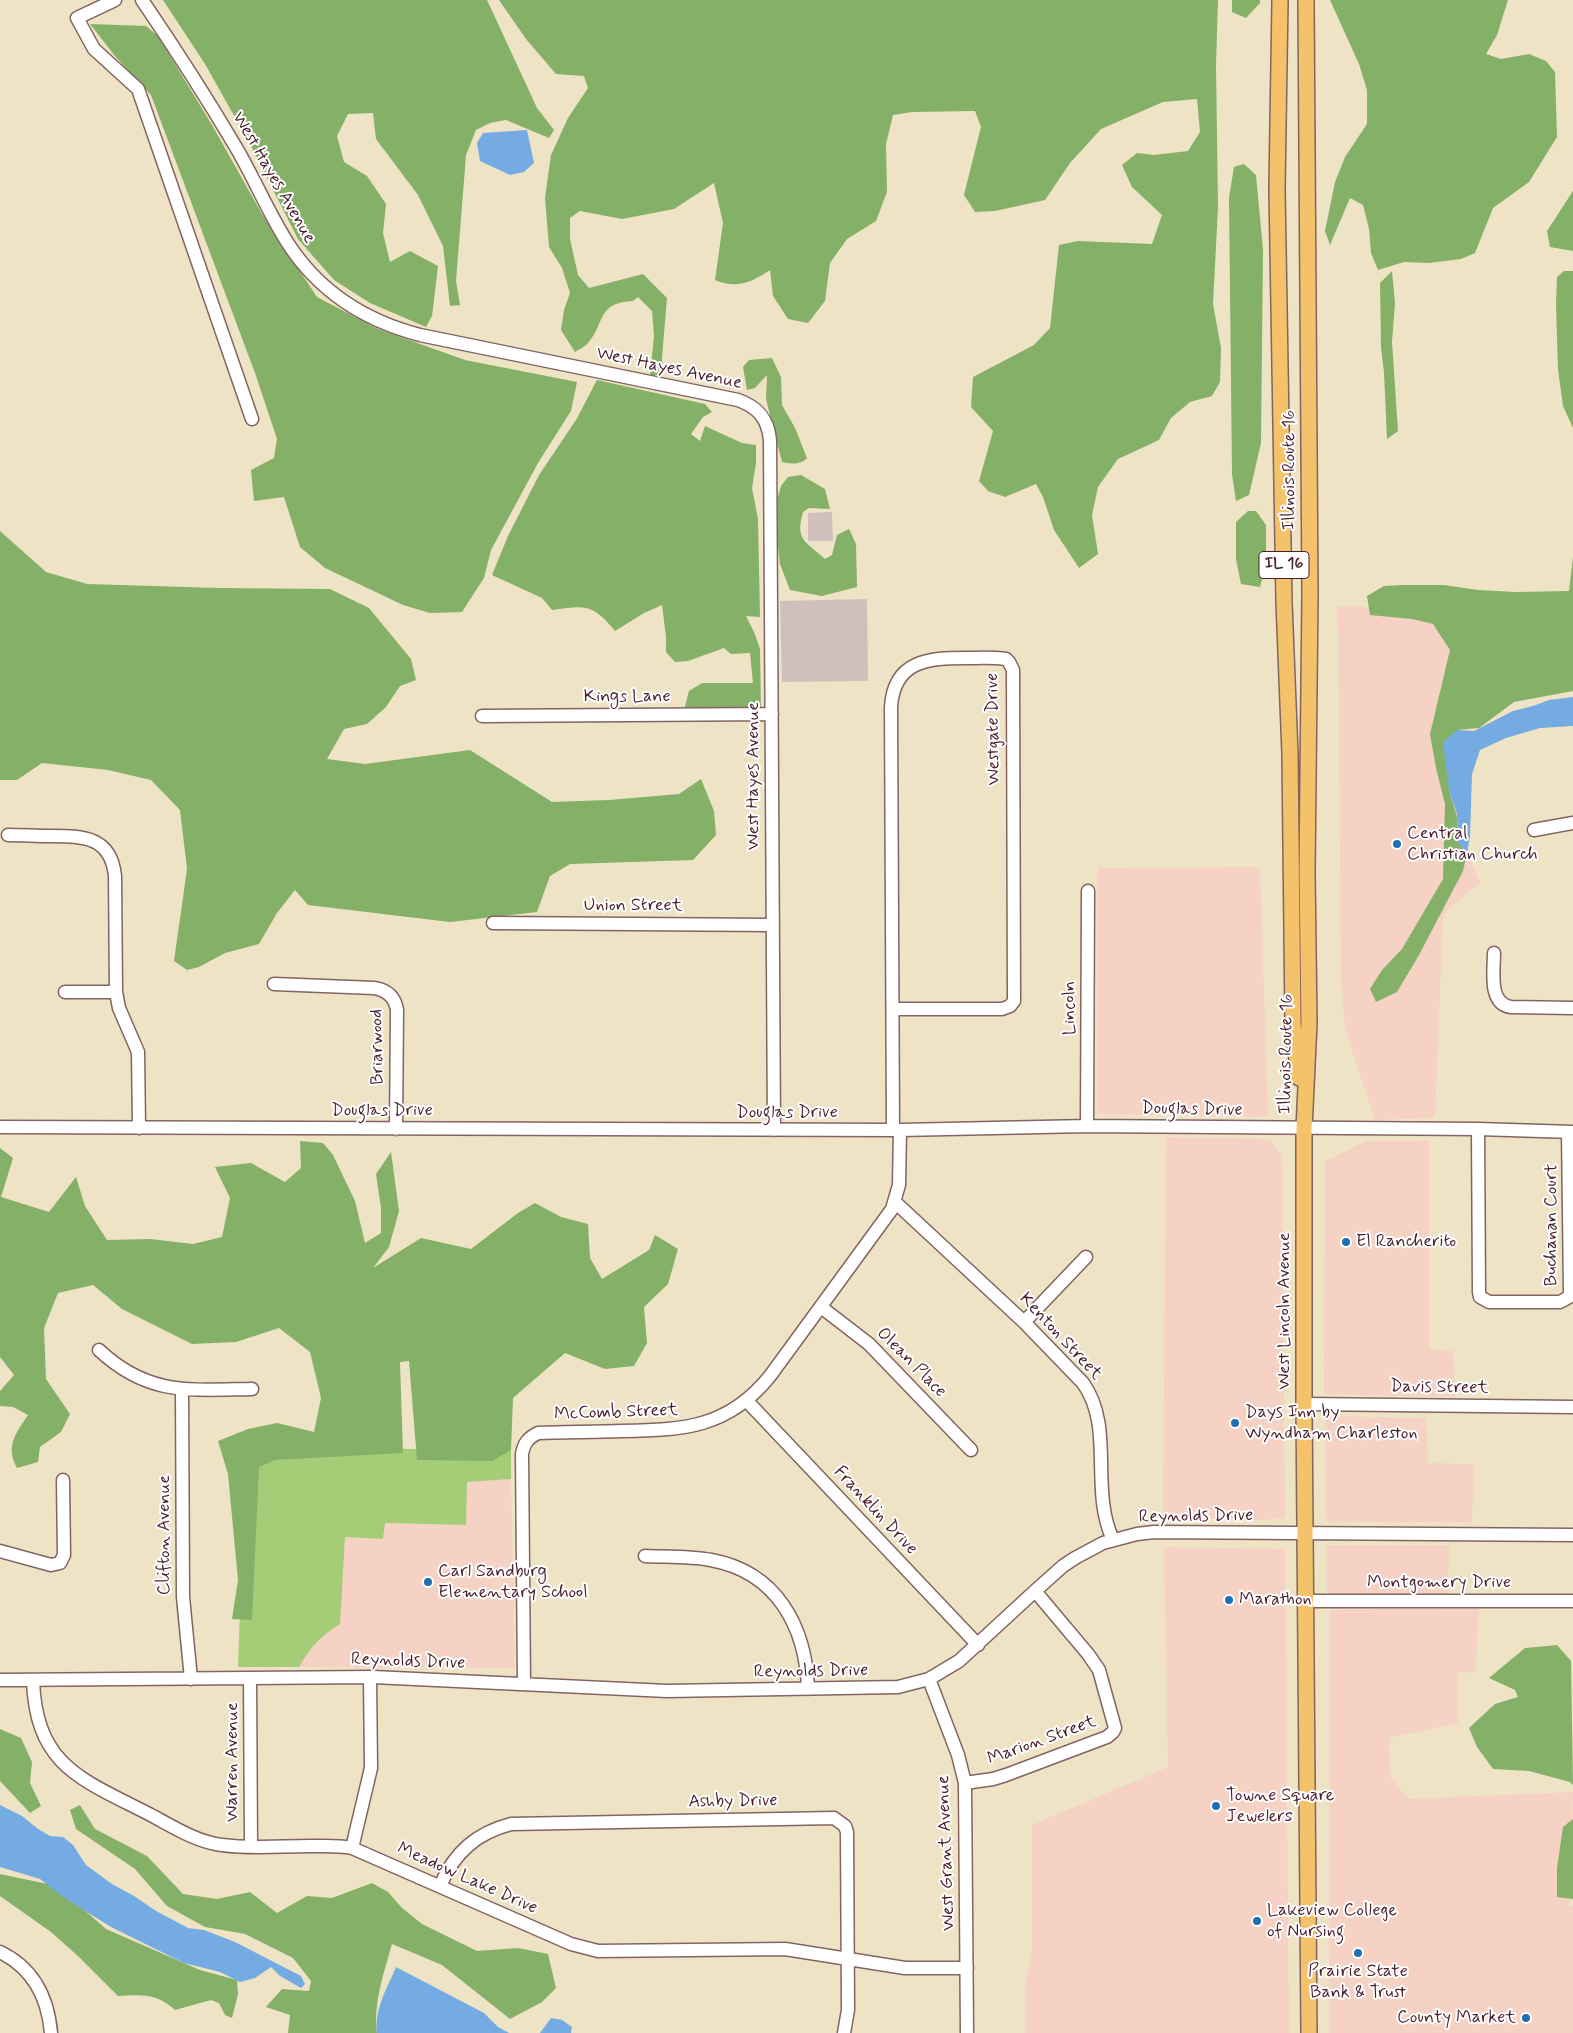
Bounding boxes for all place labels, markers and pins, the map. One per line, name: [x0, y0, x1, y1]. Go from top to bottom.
place label: Central Christian Church: [1407, 823, 1538, 866]
marker: Central Christian Church: [1391, 838, 1403, 850]
place label: El Rancherito: [1356, 1231, 1456, 1253]
marker: El Rancherito: [1340, 1236, 1352, 1248]
place label: Days Inn by Wyndham Charleston: [1245, 1402, 1418, 1445]
marker: Days Inn by Wyndham Charleston: [1229, 1417, 1241, 1429]
place label: Carl Sandburg Elementary School: [438, 1561, 588, 1604]
marker: Carl Sandburg Elementary School: [422, 1576, 434, 1588]
place label: Marathon: [1239, 1589, 1312, 1611]
marker: Marathon: [1223, 1594, 1235, 1606]
place label: Towne Square Jewelers: [1226, 1785, 1334, 1828]
marker: Towne Square Jewelers: [1210, 1800, 1222, 1812]
place label: Lakeview College of Nursing: [1267, 1900, 1397, 1942]
marker: Lakeview College of Nursing: [1251, 1915, 1263, 1927]
marker: Prairie State Bank & Trust: [1352, 1947, 1364, 1959]
place label: Prairie State Bank & Trust: [1308, 1961, 1408, 2004]
place label: County Market: [1397, 2007, 1516, 2029]
marker: County Market: [1520, 2012, 1532, 2024]

